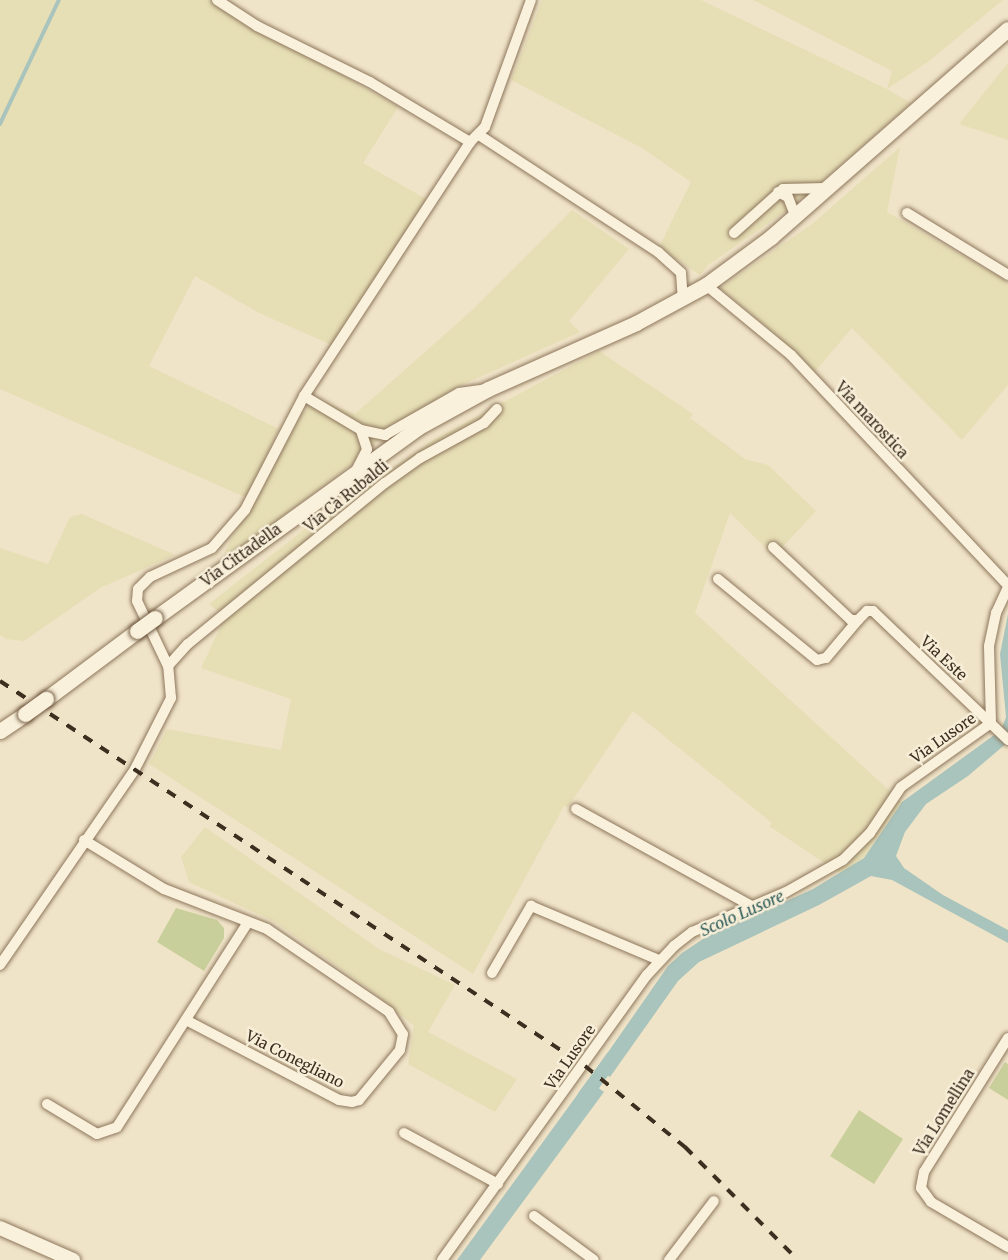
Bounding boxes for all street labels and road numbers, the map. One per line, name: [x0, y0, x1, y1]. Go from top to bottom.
street label: Via marostica: [832, 378, 912, 462]
street label: Via Cà Rubaldi: [300, 457, 392, 535]
street label: Via Cittadella: [197, 520, 285, 590]
street label: Via Este: [917, 632, 971, 684]
street label: Via Lusore: [907, 709, 979, 767]
street label: Via Lusore: [541, 1021, 599, 1093]
street label: Via Conegliano: [243, 1027, 347, 1091]
street label: Via Lomellina: [910, 1065, 978, 1159]

